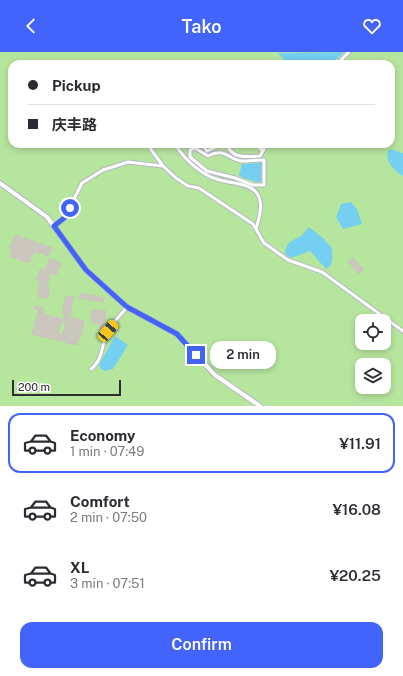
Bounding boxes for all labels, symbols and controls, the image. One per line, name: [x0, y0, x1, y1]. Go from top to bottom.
icon: back: [20, 15, 42, 37]
icon: heart: [361, 15, 383, 37]
text: Tako: [181, 16, 222, 37]
text: Pickup: [52, 77, 101, 94]
text: 庆丰路: [52, 116, 97, 133]
route start: [61, 199, 79, 217]
map controls: [355, 314, 391, 394]
button: locate: [355, 314, 391, 350]
car: [96, 318, 120, 344]
callout: 2 min: [210, 341, 276, 369]
route end: [187, 346, 205, 364]
text: 2 min: [226, 347, 260, 362]
button: layers: [355, 358, 391, 394]
scale bar: [12, 378, 121, 397]
text: 200 m: [18, 381, 50, 393]
icon: car: [22, 425, 58, 461]
text: Economy: [70, 427, 135, 444]
text: ¥11.91: [339, 435, 381, 452]
text: 1 min · 07:49: [70, 444, 144, 459]
icon: car: [22, 491, 58, 527]
text: Comfort: [70, 493, 130, 510]
text: ¥16.08: [332, 501, 381, 518]
text: 2 min · 07:50: [70, 510, 147, 525]
icon: car: [22, 557, 58, 593]
text: XL: [70, 559, 89, 576]
text: ¥20.25: [330, 567, 381, 584]
text: 3 min · 07:51: [70, 576, 145, 591]
button: Confirm: [20, 622, 383, 668]

